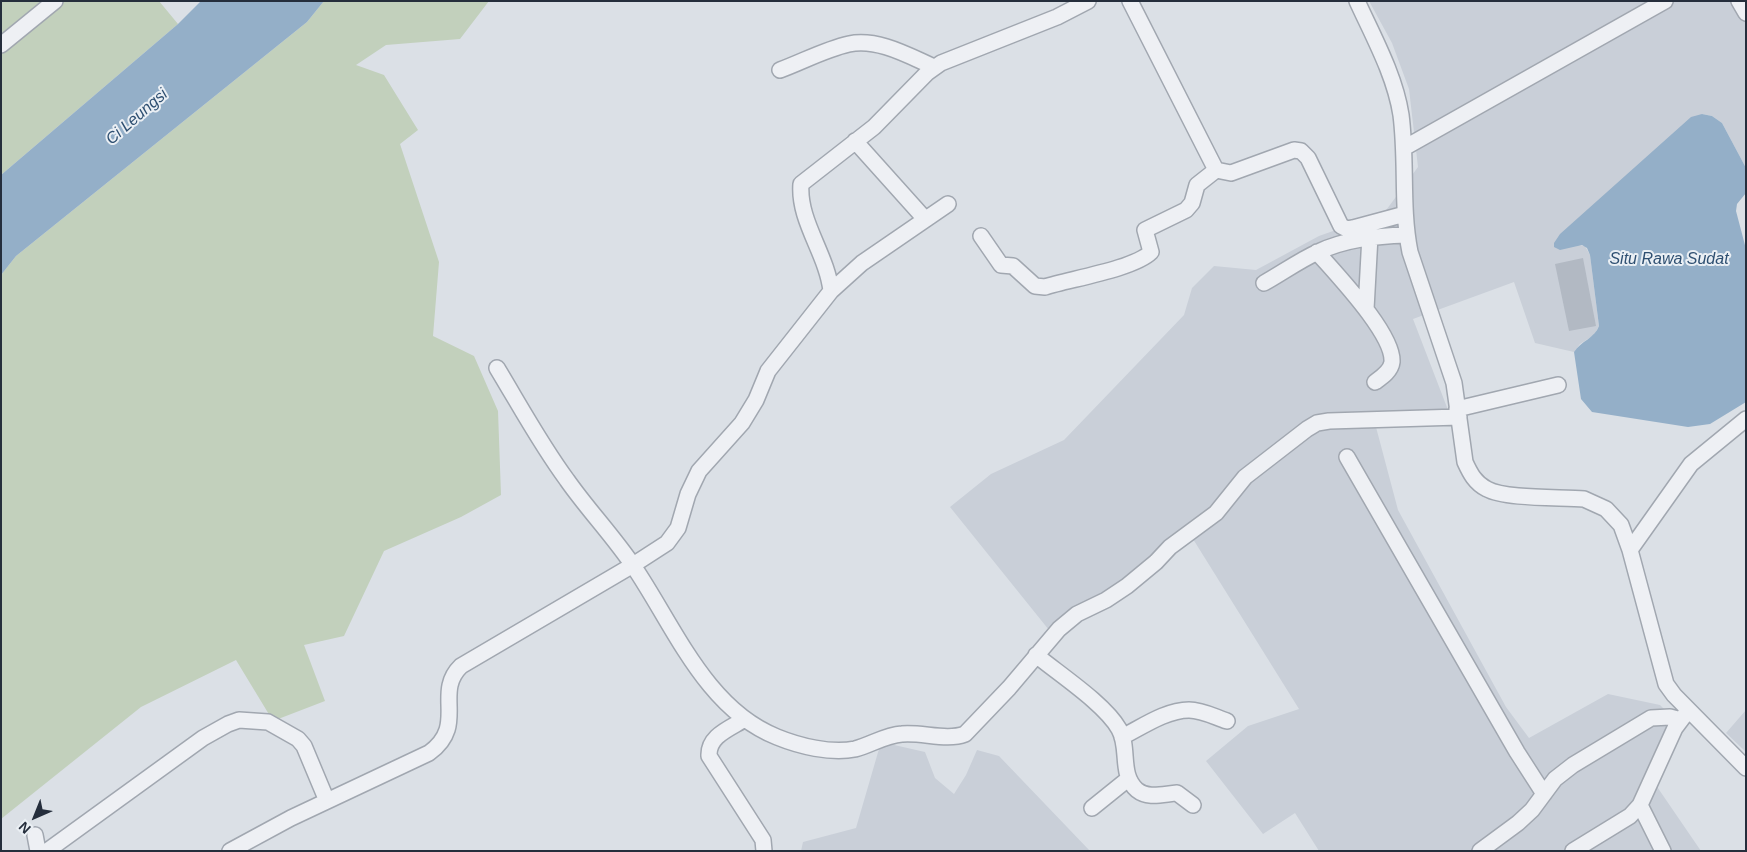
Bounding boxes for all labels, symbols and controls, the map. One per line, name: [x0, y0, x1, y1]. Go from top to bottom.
water label: Ci Leungsi: [102, 85, 172, 149]
water label: Situ Rawa Sudat: [1609, 250, 1729, 270]
north arrow: [10, 792, 60, 842]
text: N: [15, 819, 34, 837]

